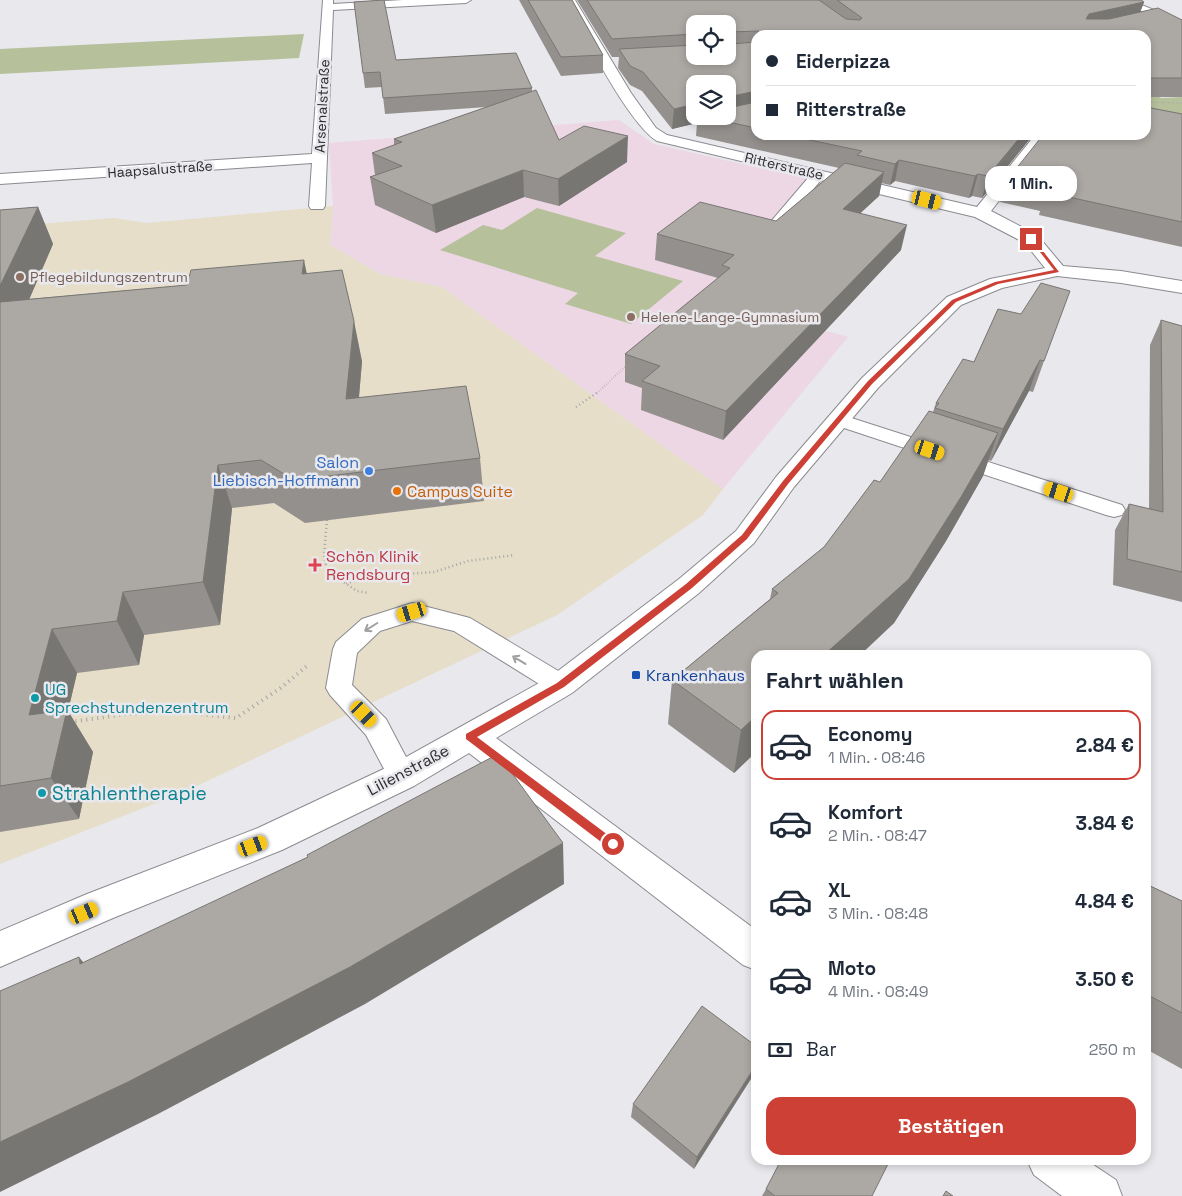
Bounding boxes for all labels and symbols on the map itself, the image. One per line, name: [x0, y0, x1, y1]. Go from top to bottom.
street label: Arsenalstraße: [311, 59, 333, 153]
street label: Ritterstraße: [743, 148, 825, 184]
street label: Haapsalustraße: [107, 156, 213, 182]
callout: 1 Min.: [985, 166, 1077, 202]
car: [910, 189, 943, 211]
route end: [1020, 228, 1042, 250]
place label: Pflegebildungszentrum: [30, 268, 188, 286]
marker: Pflegebildungszentrum: [14, 271, 26, 283]
place label: Helene-Lange-Gymnasium: [641, 308, 819, 326]
marker: Helene-Lange-Gymnasium: [625, 311, 637, 323]
car: [913, 438, 946, 462]
place label: Salon Liebisch-Hoffmann: [213, 452, 359, 491]
marker: Salon Liebisch-Hoffmann: [363, 465, 375, 477]
car: [1042, 480, 1075, 504]
place label: Campus Suite: [407, 481, 513, 502]
marker: Campus Suite: [391, 485, 403, 497]
place label: Schön Klinik Rendsburg: [326, 546, 419, 585]
marker: Schön Klinik Rendsburg: [308, 558, 322, 572]
car: [395, 600, 428, 624]
one-way arrow: [364, 622, 378, 633]
one-way arrow: [512, 654, 526, 664]
place label: Krankenhaus: [646, 665, 745, 686]
marker: Krankenhaus: [630, 669, 642, 681]
place label: UG Sprechstundenzentrum: [45, 679, 229, 718]
marker: UG Sprechstundenzentrum: [29, 692, 41, 704]
car: [348, 698, 379, 730]
street label: Lilienstraße: [363, 740, 453, 800]
place label: Strahlentherapie: [52, 781, 207, 806]
marker: Strahlentherapie: [36, 787, 48, 799]
route start: [602, 833, 624, 855]
car: [236, 834, 269, 858]
car: [67, 900, 100, 926]

